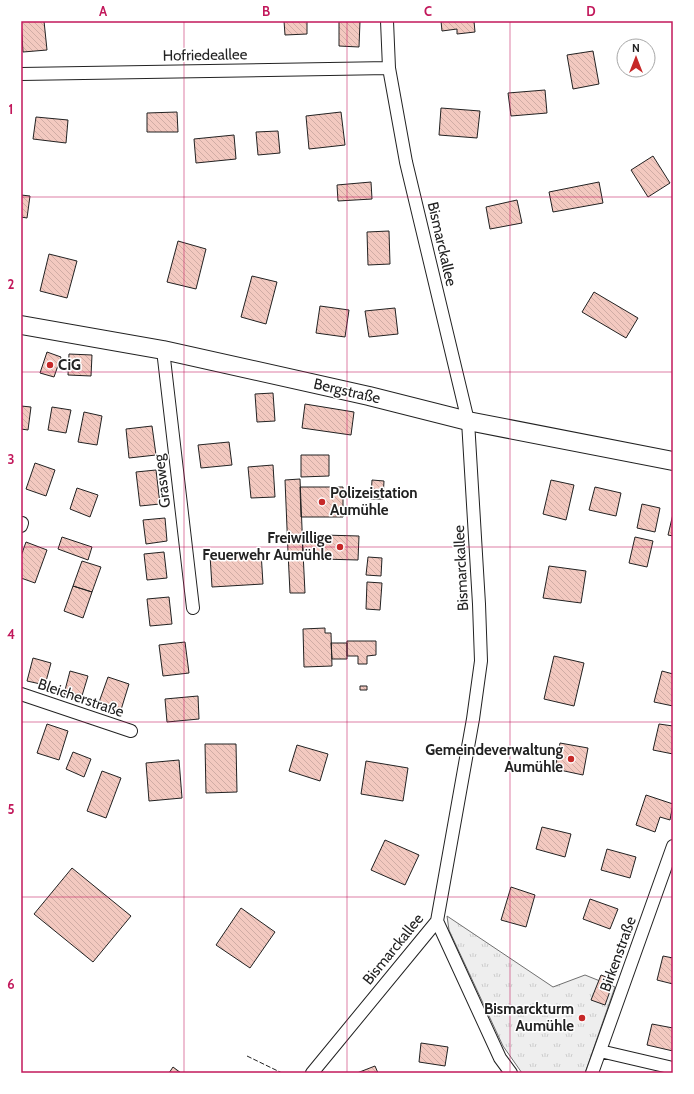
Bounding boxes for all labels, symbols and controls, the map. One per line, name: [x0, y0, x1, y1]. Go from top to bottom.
text: A: [99, 3, 108, 19]
text: B: [262, 3, 270, 19]
text: C: [424, 3, 432, 19]
text: D: [586, 3, 596, 19]
north arrow: [616, 38, 656, 78]
text: N: [632, 41, 640, 55]
street label: Hofriedeallee: [162, 45, 248, 65]
text: 1: [9, 101, 13, 117]
street label: Bismarckallee: [424, 200, 461, 288]
text: 2: [8, 276, 15, 292]
place label: CiG: [58, 356, 81, 374]
marker: CiG: [45, 360, 55, 370]
street label: Bergstraße: [312, 375, 383, 408]
text: 3: [7, 451, 15, 467]
street label: Grasweg: [150, 453, 174, 509]
place label: Polizeistation Aumühle: [330, 484, 418, 519]
marker: Polizeistation Aumühle: [317, 497, 327, 507]
street label: Bismarckallee: [450, 524, 472, 612]
place label: Freiwillige Feuerwehr Aumühle: [202, 529, 332, 564]
marker: Freiwillige Feuerwehr Aumühle: [335, 542, 345, 552]
text: 4: [7, 626, 15, 642]
street label: Bleicherstraße: [36, 675, 127, 721]
place label: Gemeindeverwaltung Aumühle: [425, 741, 563, 776]
marker: Gemeindeverwaltung Aumühle: [566, 754, 576, 764]
text: 5: [8, 801, 15, 817]
street label: Bismarckallee: [359, 910, 427, 988]
street label: Birkenstraße: [596, 914, 640, 994]
text: 6: [7, 976, 15, 992]
place label: Bismarckturm Aumühle: [484, 1000, 574, 1035]
marker: Bismarckturm Aumühle: [577, 1013, 587, 1023]

